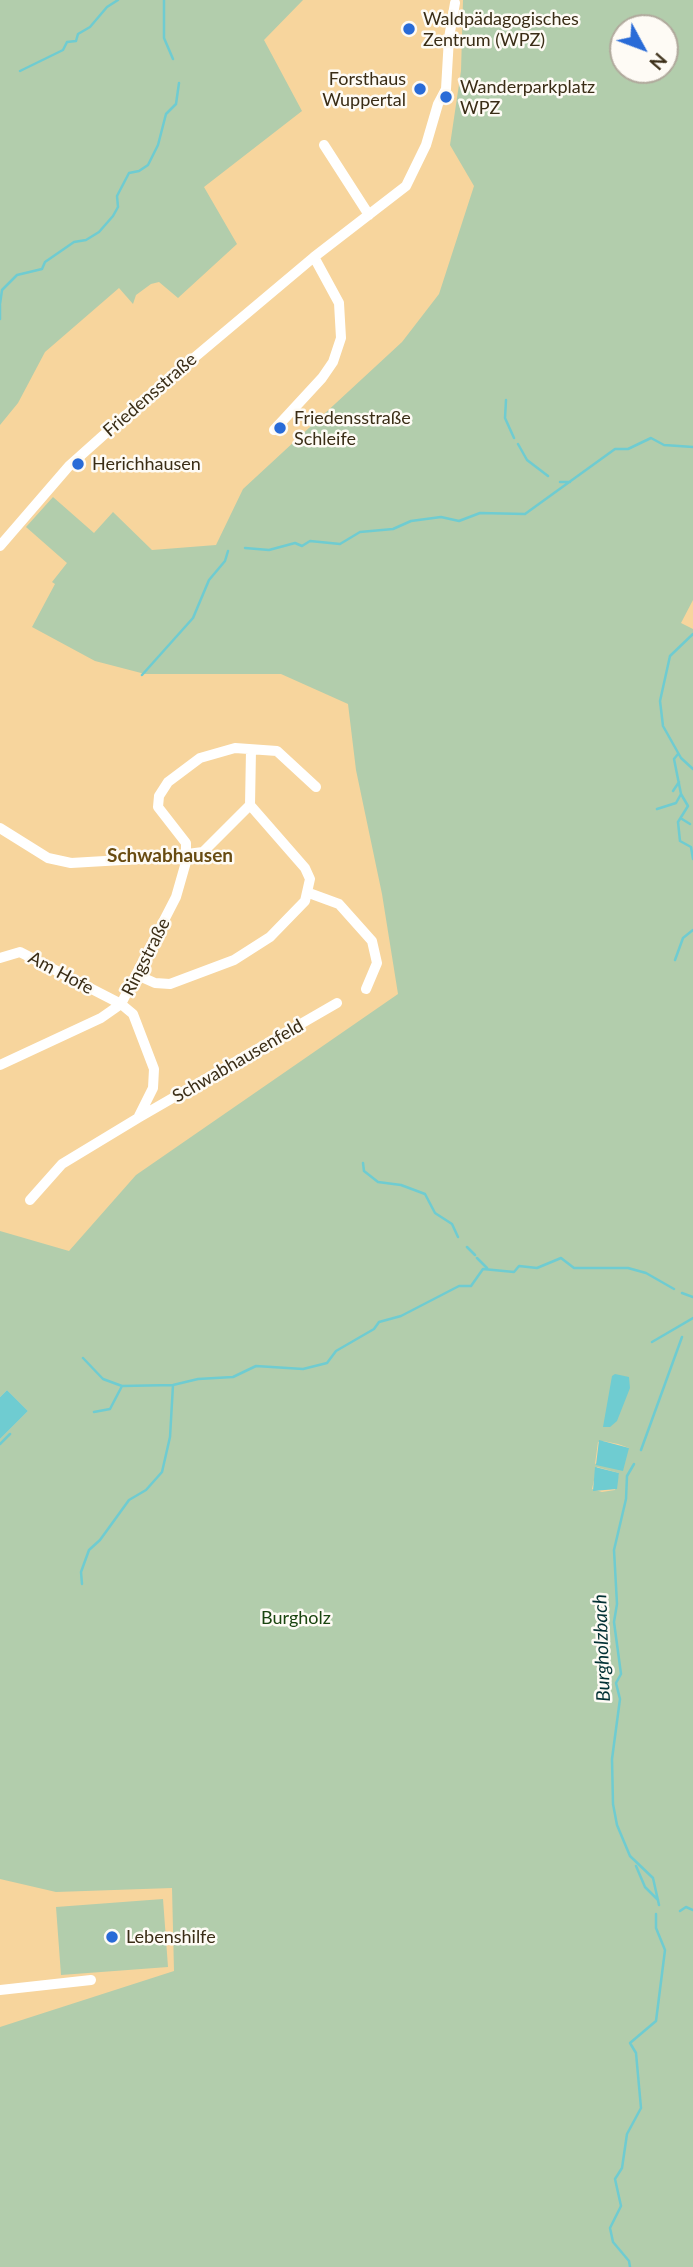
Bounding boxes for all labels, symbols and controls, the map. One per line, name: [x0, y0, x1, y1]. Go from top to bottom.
place label: Waldpädagogisches Zentrum (WPZ): [423, 8, 579, 50]
north arrow: [609, 14, 679, 84]
marker: Waldpädagogisches Zentrum (WPZ): [401, 21, 417, 37]
text: N: [645, 49, 672, 75]
place label: Forsthaus Wuppertal: [322, 68, 406, 110]
place label: Wanderparkplatz WPZ: [460, 76, 595, 119]
marker: Forsthaus Wuppertal: [412, 81, 428, 97]
marker: Wanderparkplatz WPZ: [438, 89, 454, 105]
street label: Friedensstraße: [99, 349, 201, 441]
place label: Friedensstraße Schleife: [294, 407, 411, 450]
marker: Friedensstraße Schleife: [272, 420, 288, 436]
place label: Herichhausen: [92, 453, 201, 475]
marker: Herichhausen: [70, 456, 86, 472]
district label: Schwabhausen: [107, 845, 233, 867]
street label: Ringstraße: [117, 914, 175, 1000]
street label: Am Hofe: [25, 947, 97, 999]
street label: Schwabhausenfeld: [169, 1015, 307, 1107]
water label: Burgholzbach: [589, 1594, 615, 1702]
park label: Burgholz: [261, 1607, 331, 1629]
place label: Lebenshilfe: [126, 1926, 216, 1948]
marker: Lebenshilfe: [104, 1929, 120, 1945]

